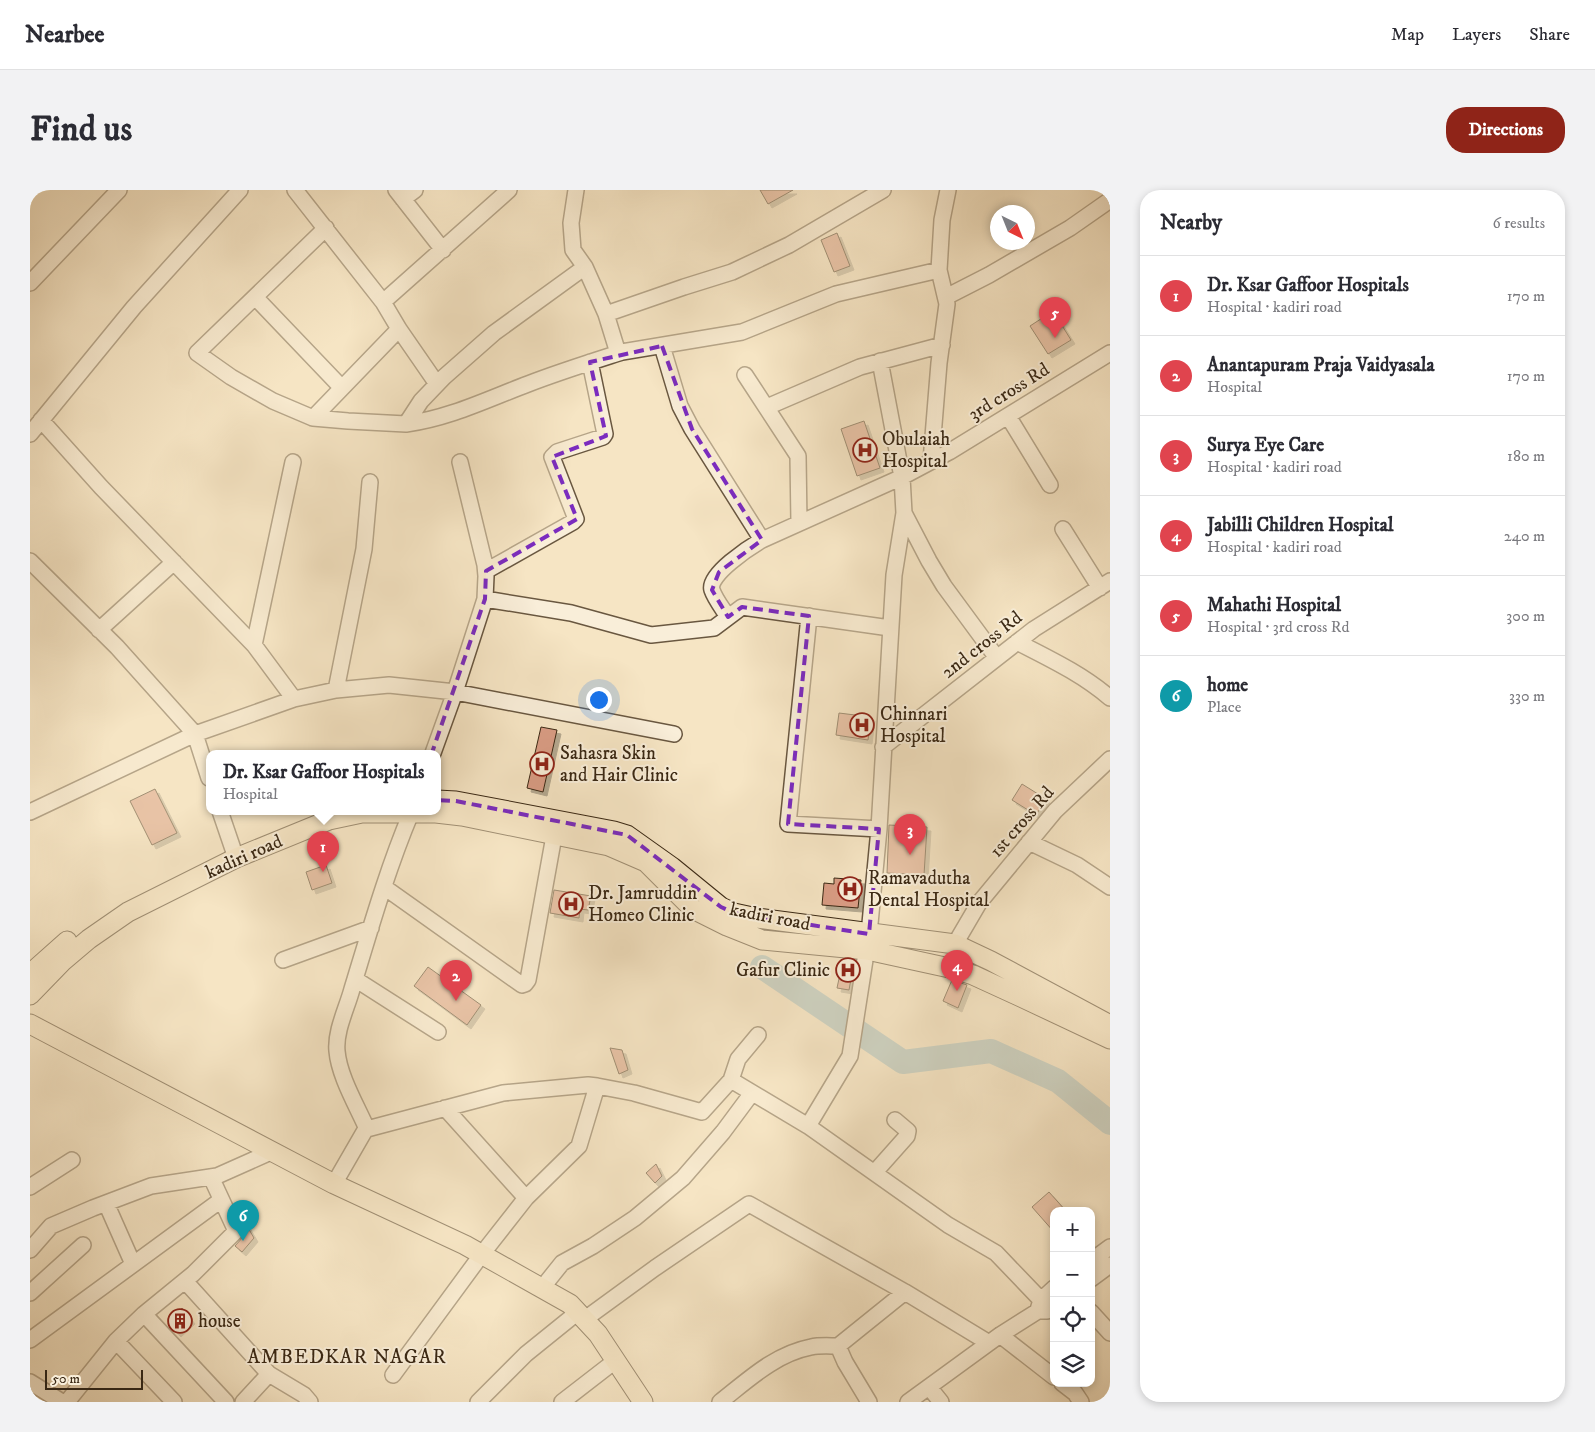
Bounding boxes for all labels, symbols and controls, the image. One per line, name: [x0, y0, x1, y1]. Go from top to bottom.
text: Nearbee: [25, 20, 104, 50]
text: Map: [1391, 24, 1424, 46]
text: Layers: [1452, 24, 1501, 46]
text: Share: [1529, 24, 1570, 46]
button: Directions: [1446, 107, 1565, 153]
text: Find us: [30, 108, 132, 152]
north arrow: [990, 205, 1035, 250]
text: Nearby: [1160, 210, 1222, 236]
text: 6 results: [1492, 213, 1545, 233]
text: Dr. Ksar Gaffoor Hospitals: [1207, 274, 1409, 297]
text: 1: [1173, 286, 1179, 306]
text: 170 m: [1507, 286, 1545, 306]
pin: 5: [1039, 297, 1071, 338]
text: Hospital · kadiri road: [1207, 297, 1342, 317]
text: Anantapuram Praja Vaidyasala: [1207, 354, 1435, 377]
street label: 3rd cross Rd: [964, 358, 1054, 426]
text: 2: [1172, 366, 1180, 386]
text: 170 m: [1507, 366, 1545, 386]
text: Hospital: [1207, 377, 1262, 397]
place label: Obulaiah Hospital: [882, 428, 950, 473]
text: Surya Eye Care: [1207, 434, 1324, 457]
hospital icon: Obulaiah Hospital: [852, 437, 878, 463]
text: 3: [1173, 446, 1179, 466]
text: 180 m: [1507, 446, 1545, 466]
text: Hospital · kadiri road: [1207, 457, 1342, 477]
text: Jabilli Children Hospital: [1207, 514, 1394, 537]
text: 4: [1171, 526, 1181, 546]
text: 240 m: [1504, 526, 1545, 546]
text: Hospital · kadiri road: [1207, 537, 1342, 557]
text: Mahathi Hospital: [1207, 594, 1341, 617]
street label: 2nd cross Rd: [937, 606, 1027, 684]
text: 5: [1172, 606, 1180, 626]
text: 300 m: [1506, 606, 1545, 626]
text: Hospital · 3rd cross Rd: [1207, 617, 1350, 637]
text: home: [1207, 674, 1248, 697]
text: 6: [1172, 686, 1180, 706]
text: 330 m: [1509, 686, 1545, 706]
your location: [586, 687, 612, 713]
text: Place: [1207, 697, 1241, 717]
place label: Chinnari Hospital: [880, 703, 947, 748]
hospital icon: Chinnari Hospital: [849, 712, 875, 738]
place label: Sahasra Skin and Hair Clinic: [560, 742, 678, 787]
popup: [206, 750, 441, 815]
hospital icon: Sahasra Skin and Hair Clinic: [529, 751, 555, 777]
text: Dr. Ksar Gaffoor Hospitals: [223, 761, 424, 784]
street label: 1st cross Rd: [985, 781, 1060, 862]
text: Hospital: [223, 784, 278, 804]
pin: 3: [894, 814, 926, 855]
street label: kadiri road: [202, 830, 286, 884]
pin: 1: [307, 831, 339, 872]
place label: Ramavadutha Dental Hospital: [868, 867, 990, 912]
hospital icon: Ramavadutha Dental Hospital: [837, 876, 863, 902]
place label: Dr. Jamruddin Homeo Clinic: [588, 882, 697, 927]
hospital icon: Dr. Jamruddin Homeo Clinic: [558, 891, 584, 917]
street label: kadiri road: [728, 898, 813, 936]
pin: 4: [941, 950, 973, 991]
hospital icon: Gafur Clinic: [835, 957, 861, 983]
place label: Gafur Clinic: [736, 959, 830, 982]
pin: 2: [440, 960, 472, 1001]
pin: 6: [227, 1200, 259, 1241]
map controls: [1050, 1207, 1095, 1387]
button: +: [1050, 1207, 1095, 1252]
button: −: [1050, 1252, 1095, 1297]
button: locate: [1050, 1297, 1095, 1342]
building icon: house: [167, 1308, 193, 1334]
place label: house: [198, 1310, 241, 1333]
button: layers: [1050, 1342, 1095, 1387]
district label: AMBEDKAR NAGAR: [247, 1345, 447, 1370]
scale bar: [45, 1367, 142, 1390]
text: 50 m: [52, 1370, 80, 1388]

